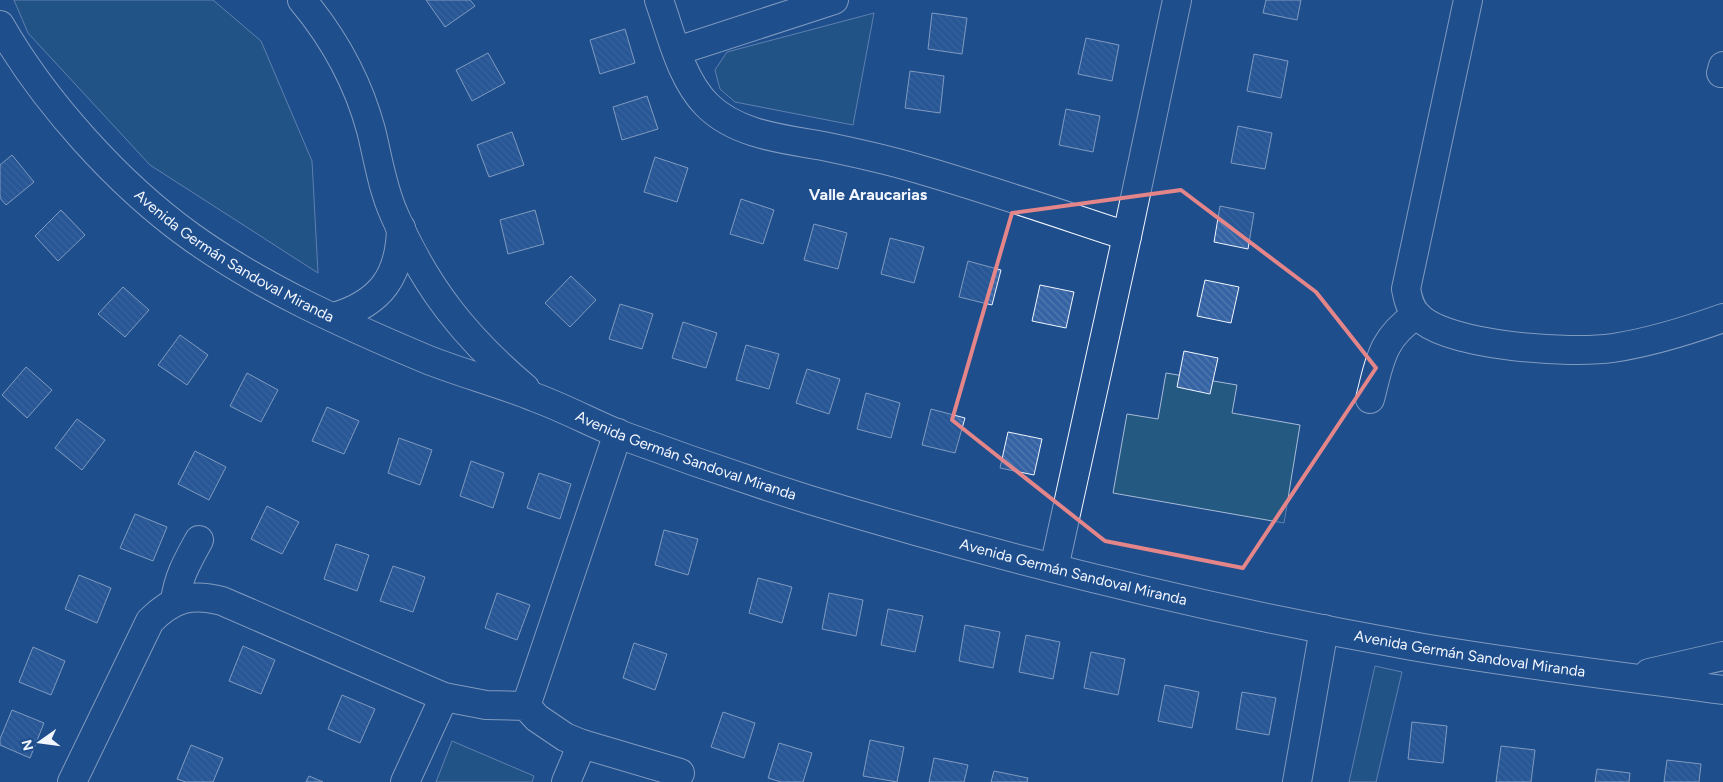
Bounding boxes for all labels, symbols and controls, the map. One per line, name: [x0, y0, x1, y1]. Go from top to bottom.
district label: Valle Araucarias: [809, 185, 928, 204]
street label: Avenida Germán Sandoval Miranda: [131, 186, 337, 326]
street label: Avenida Germán Sandoval Miranda: [573, 407, 799, 504]
street label: Avenida Germán Sandoval Miranda: [958, 535, 1189, 609]
street label: Avenida Germán Sandoval Miranda: [1353, 627, 1586, 681]
north arrow: [15, 717, 65, 767]
text: N: [18, 738, 37, 752]

